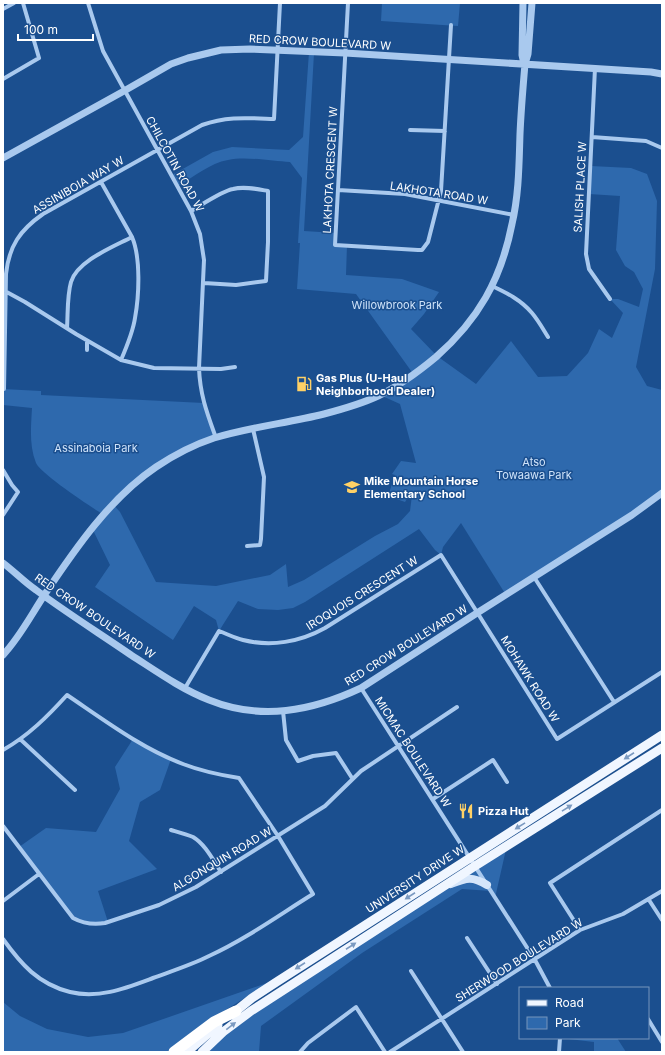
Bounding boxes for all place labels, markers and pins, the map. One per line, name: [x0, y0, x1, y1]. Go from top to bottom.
place label: Gas Plus (U-Haul Neighborhood Dealer): [316, 371, 435, 398]
fuel station icon: Gas Plus (U-Haul Neighborhood Dealer): [295, 375, 313, 393]
place label: Mike Mountain Horse Elementary School: [364, 474, 479, 501]
school or university icon: Mike Mountain Horse Elementary School: [343, 478, 361, 496]
restaurant icon: Pizza Hut: [457, 802, 475, 820]
place label: Pizza Hut: [478, 804, 529, 818]

